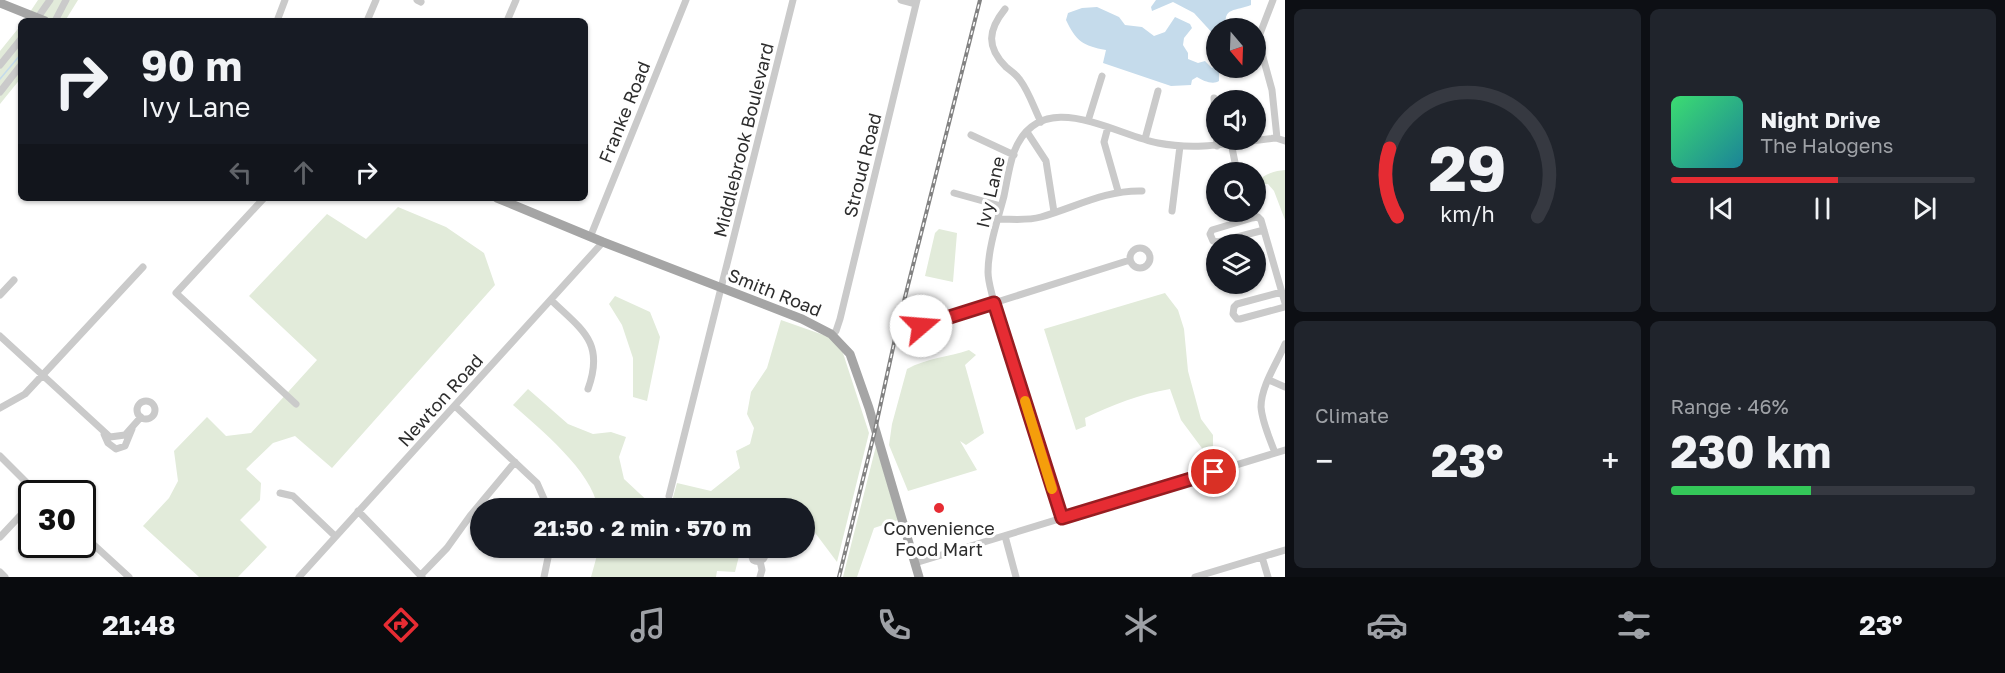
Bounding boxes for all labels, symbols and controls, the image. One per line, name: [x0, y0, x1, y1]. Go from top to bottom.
north arrow: [1206, 18, 1266, 78]
map controls: [1206, 18, 1266, 294]
text: 90 m: [141, 40, 242, 90]
street label: Middlebrook Boulevard: [708, 40, 778, 240]
icon: right: [42, 42, 120, 120]
street label: Franke Road: [594, 58, 654, 166]
button: sound: [1206, 90, 1266, 150]
text: Ivy Lane: [141, 91, 250, 123]
text: Night Drive: [1761, 106, 1880, 133]
street label: Stroud Road: [838, 111, 886, 219]
text: 29: [1428, 131, 1506, 206]
text: The Halogens: [1761, 133, 1893, 157]
street label: Ivy Lane: [971, 154, 1009, 230]
icon: left: [224, 156, 257, 189]
icon: ahead: [287, 156, 320, 189]
icon: right: [350, 156, 383, 189]
button: search: [1206, 162, 1266, 222]
icon: previous: [1705, 192, 1738, 225]
icon: pause: [1806, 192, 1839, 225]
icon: next: [1908, 192, 1941, 225]
text: km/h: [1440, 202, 1495, 228]
button: layers: [1206, 234, 1266, 294]
street label: Smith Road: [725, 263, 825, 321]
position arrow: [889, 294, 953, 358]
street label: Newton Road: [393, 349, 487, 451]
text: Range · 46%: [1671, 394, 1789, 418]
text: Climate: [1315, 403, 1389, 427]
text: 230 km: [1671, 424, 1831, 478]
text: 23°: [1431, 433, 1503, 487]
text: −: [1315, 441, 1333, 480]
text: +: [1601, 441, 1619, 480]
pin: [1188, 446, 1239, 497]
icon: arrive: [1197, 455, 1230, 488]
speed limit sign: 30: [18, 480, 96, 558]
marker: Convenience Food Mart: [932, 501, 946, 515]
text: 21:50 · 2 min · 570 m: [534, 514, 751, 541]
place label: Convenience Food Mart: [883, 517, 995, 560]
icon: directions: [380, 604, 422, 646]
icon: music: [627, 604, 669, 646]
icon: phone: [873, 604, 915, 646]
icon: climate: [1120, 604, 1162, 646]
icon: car: [1366, 604, 1408, 646]
icon: filters: [1613, 604, 1655, 646]
text: 21:48: [102, 609, 175, 641]
text: 23°: [1859, 609, 1903, 641]

